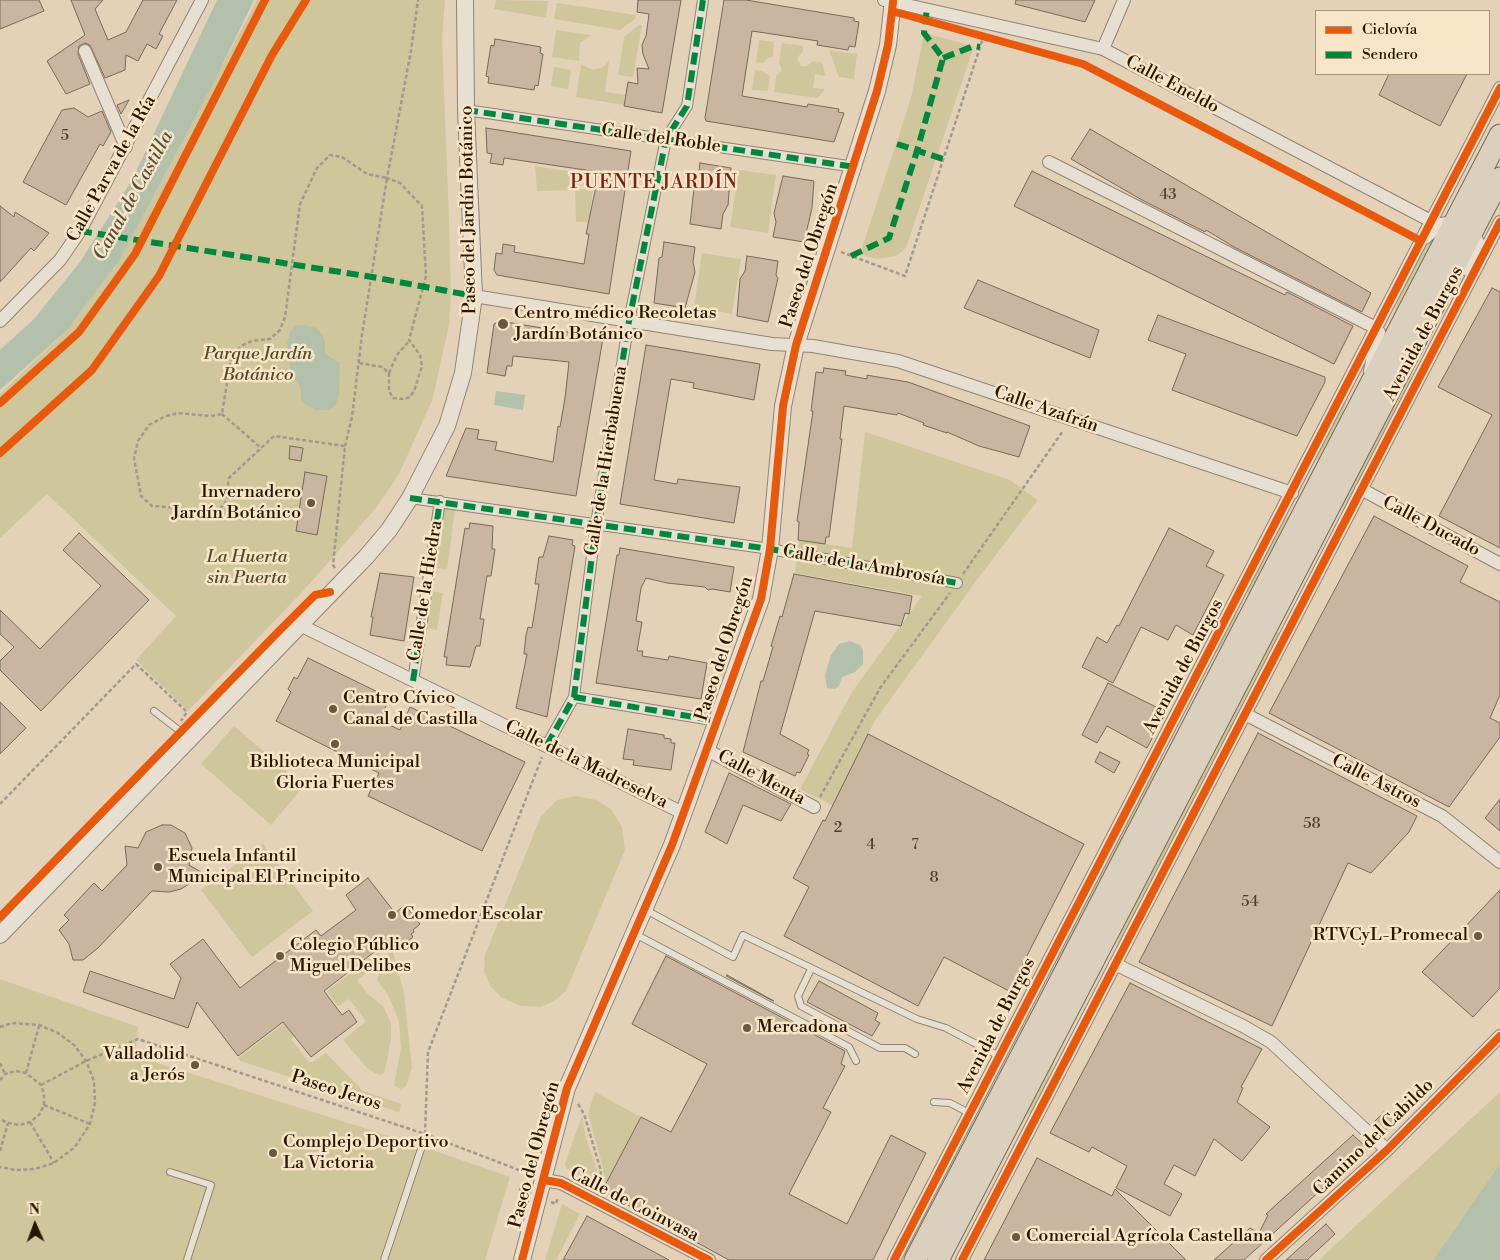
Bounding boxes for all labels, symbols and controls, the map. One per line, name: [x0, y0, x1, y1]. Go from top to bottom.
legend: [1315, 10, 1490, 75]
text: Ciclovía: [1362, 20, 1417, 39]
text: Sendero: [1362, 45, 1418, 64]
street label: Calle Eneldo: [1122, 51, 1222, 119]
street label: Calle Parva de la Ría: [63, 92, 161, 246]
street label: Paseo del Jardín Botánico: [456, 105, 482, 315]
street label: Calle del Roble: [600, 120, 722, 158]
house number: 5: [61, 127, 69, 145]
water label: Canal de Castilla: [89, 127, 179, 265]
district label: PUENTE JARDÍN: [568, 172, 740, 194]
street label: Paseo del Obregón: [776, 181, 844, 331]
house number: 43: [1159, 186, 1177, 204]
street label: Avenida de Burgos: [1379, 263, 1469, 405]
place label: Centro médico Recoletas Jardín Botánico: [514, 303, 717, 346]
marker: Centro médico Recoletas Jardín Botánico: [496, 317, 510, 331]
park label: Parque Jardín Botánico: [204, 344, 312, 386]
street label: Calle de la Hierbabuena: [581, 364, 633, 558]
street label: Calle Azafrán: [991, 382, 1101, 438]
place label: Invernadero Jardín Botánico: [172, 482, 301, 524]
street label: Calle Ducado: [1378, 492, 1484, 562]
marker: Invernadero Jardín Botánico: [305, 497, 317, 509]
street label: Calle de la Hiedra: [404, 519, 448, 663]
street label: Calle de la Ambrosía: [781, 541, 947, 591]
park label: La Huerta sin Puerta: [207, 547, 287, 590]
street label: Paseo del Obregón: [691, 574, 759, 724]
street label: Avenida de Burgos: [1139, 596, 1229, 738]
place label: Centro Cívico Canal de Castilla: [343, 688, 478, 731]
marker: Centro Cívico Canal de Castilla: [327, 703, 339, 715]
street label: Calle de la Madreselva: [501, 716, 671, 814]
marker: Biblioteca Municipal Gloria Fuertes: [329, 738, 341, 750]
street label: Calle Menta: [713, 746, 809, 810]
street label: Calle Astros: [1328, 750, 1424, 814]
place label: Biblioteca Municipal Gloria Fuertes: [250, 752, 420, 794]
house number: 58: [1303, 815, 1321, 833]
house number: 2: [834, 819, 842, 837]
house number: 4: [867, 836, 875, 854]
house number: 7: [911, 836, 919, 854]
place label: Escuela Infantil Municipal El Principito: [168, 846, 360, 889]
marker: Escuela Infantil Municipal El Principito: [152, 861, 164, 873]
house number: 8: [929, 869, 939, 887]
house number: 54: [1241, 893, 1259, 911]
place label: Comedor Escolar: [402, 904, 543, 926]
marker: Comedor Escolar: [386, 909, 398, 921]
place label: RTVCyL-Promecal: [1313, 925, 1468, 947]
marker: RTVCyL-Promecal: [1472, 930, 1484, 942]
place label: Colegio Público Miguel Delibes: [290, 935, 419, 978]
marker: Colegio Público Miguel Delibes: [274, 950, 286, 962]
street label: Avenida de Burgos: [953, 954, 1041, 1098]
place label: Mercadona: [757, 1017, 848, 1039]
marker: Mercadona: [741, 1022, 753, 1034]
place label: Valladolid a Jerós: [103, 1044, 185, 1086]
marker: Valladolid a Jerós: [189, 1059, 201, 1071]
street label: Paseo Jeros: [288, 1066, 384, 1116]
street label: Camino del Cabildo: [1309, 1075, 1439, 1201]
street label: Paseo del Obregón: [505, 1079, 565, 1231]
place label: Complejo Deportivo La Victoria: [283, 1132, 449, 1174]
marker: Complejo Deportivo La Victoria: [267, 1147, 279, 1159]
street label: Calle de Coinvasa: [566, 1163, 702, 1247]
north arrow: [10, 1200, 60, 1250]
text: N: [29, 1201, 40, 1219]
place label: Comercial Agrícola Castellana: [1026, 1226, 1273, 1248]
marker: Comercial Agrícola Castellana: [1010, 1231, 1022, 1243]

